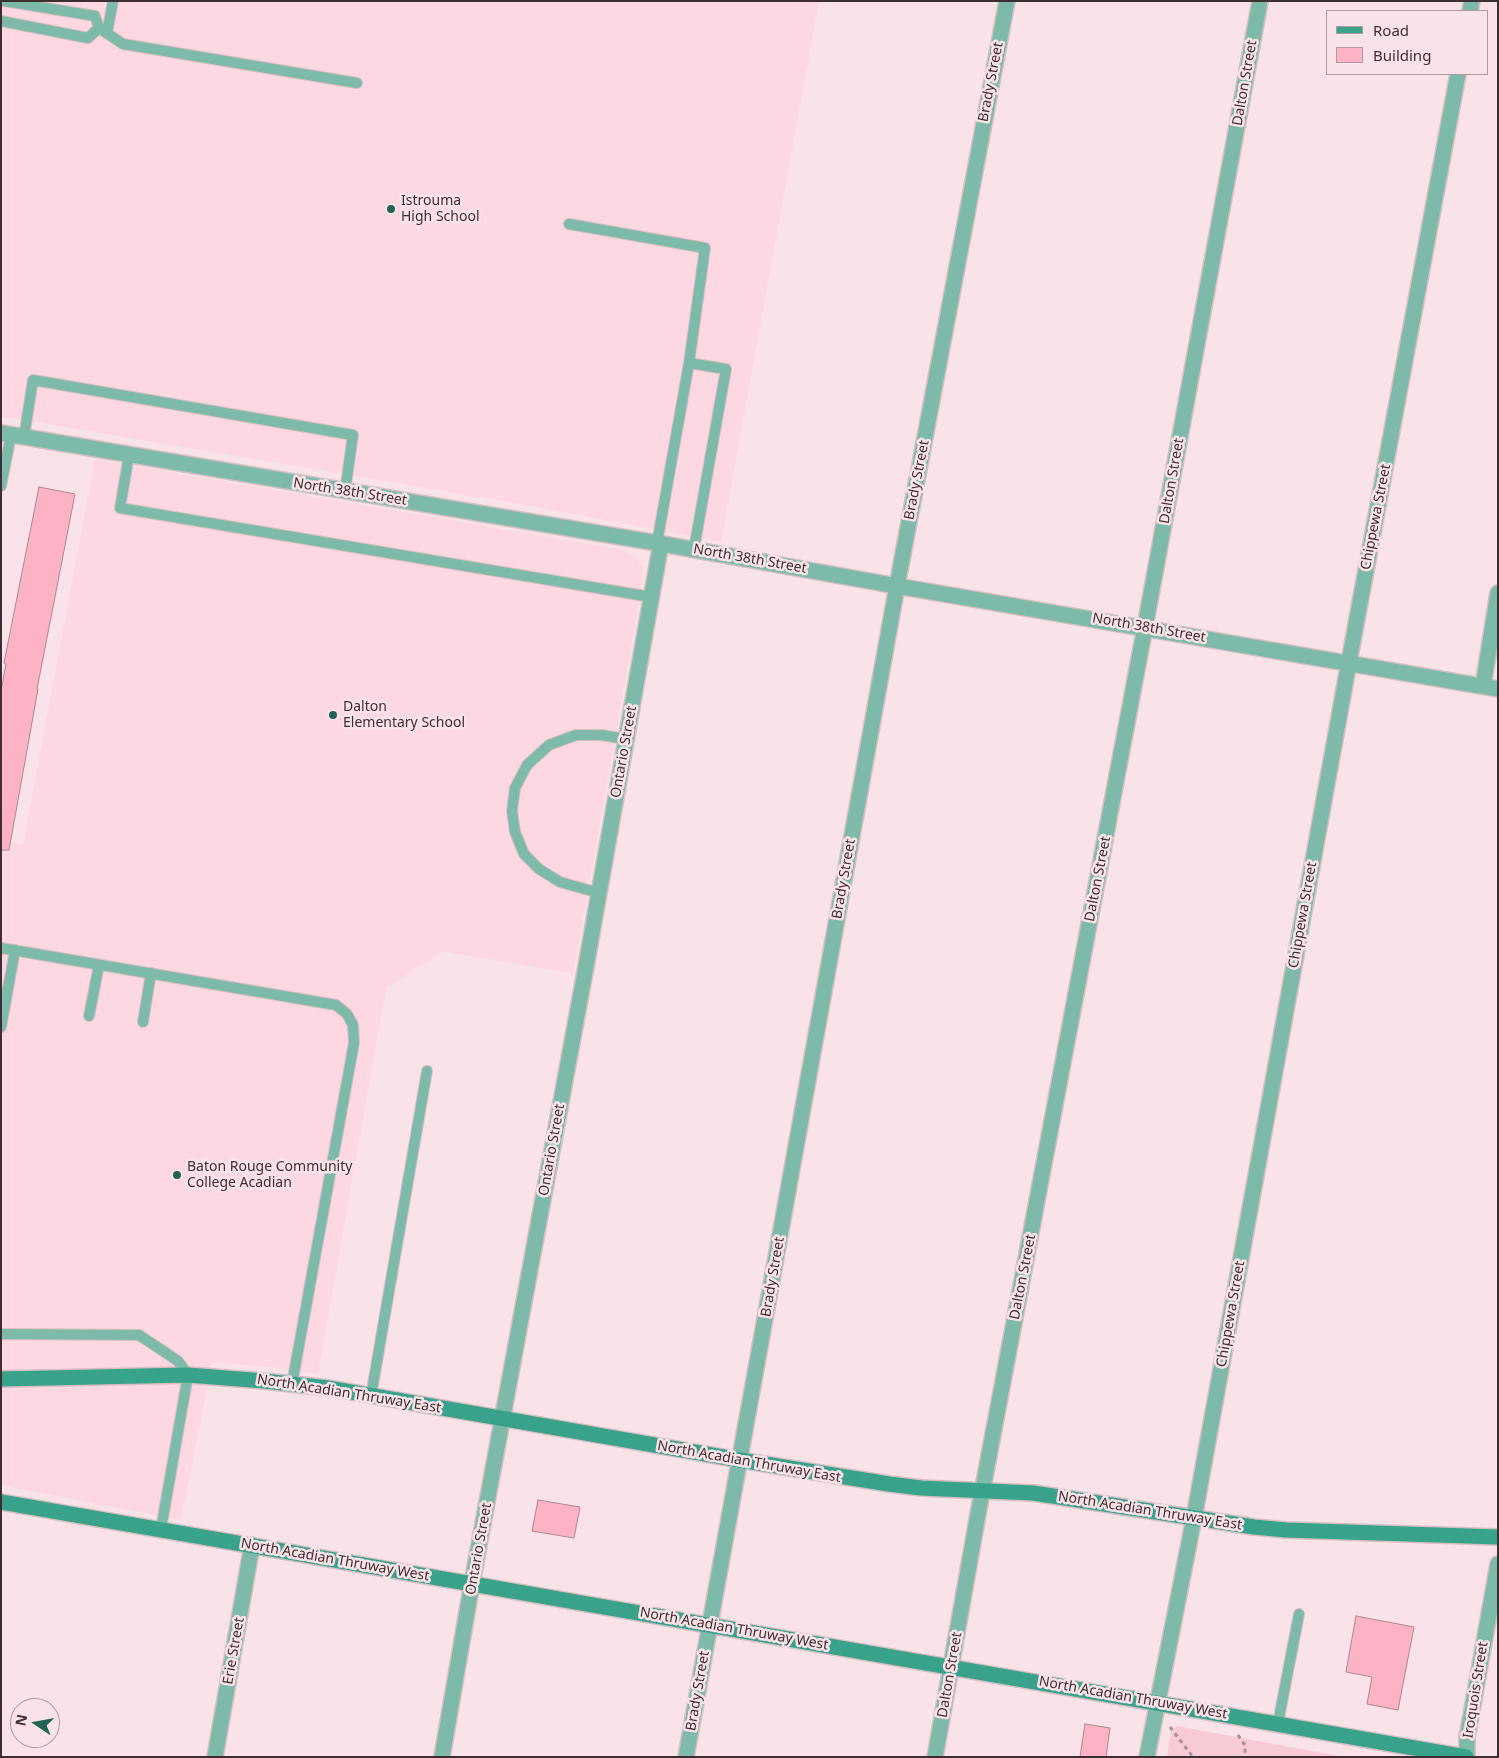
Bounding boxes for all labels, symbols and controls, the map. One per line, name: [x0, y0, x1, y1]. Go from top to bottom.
legend: [1326, 10, 1489, 75]
text: Road: [1373, 20, 1409, 40]
street label: Dalton Street: [1229, 39, 1261, 127]
street label: Brady Street: [975, 41, 1007, 123]
text: Building: [1373, 45, 1431, 65]
place label: Istrouma High School: [401, 193, 479, 226]
marker: Istrouma High School: [385, 203, 397, 215]
street label: Dalton Street: [1156, 437, 1188, 525]
street label: Brady Street: [901, 439, 933, 521]
street label: Chippewa Street: [1357, 463, 1395, 571]
street label: North 38th Street: [292, 475, 408, 509]
street label: North 38th Street: [692, 541, 808, 577]
street label: North 38th Street: [1091, 610, 1207, 646]
place label: Dalton Elementary School: [343, 699, 465, 732]
street label: Ontario Street: [608, 705, 640, 799]
marker: Dalton Elementary School: [327, 709, 339, 721]
street label: Dalton Street: [1081, 835, 1115, 923]
street label: Brady Street: [829, 838, 859, 920]
street label: Chippewa Street: [1285, 861, 1321, 969]
street label: Ontario Street: [536, 1103, 568, 1197]
place label: Baton Rouge Community College Acadian: [187, 1159, 352, 1192]
marker: Baton Rouge Community College Acadian: [171, 1169, 183, 1181]
street label: Dalton Street: [1006, 1233, 1040, 1321]
street label: Brady Street: [758, 1236, 788, 1318]
street label: Chippewa Street: [1213, 1260, 1249, 1368]
street label: North Acadian Thruway East: [256, 1371, 442, 1417]
street label: North Acadian Thruway East: [656, 1438, 842, 1486]
street label: North Acadian Thruway East: [1057, 1488, 1243, 1534]
street label: Ontario Street: [463, 1502, 495, 1596]
street label: North Acadian Thruway West: [239, 1535, 431, 1585]
street label: North Acadian Thruway West: [638, 1604, 830, 1654]
street label: Erie Street: [220, 1616, 248, 1686]
street label: Dalton Street: [934, 1631, 966, 1719]
street label: Iroquois Street: [1460, 1641, 1492, 1739]
street label: Brady Street: [683, 1650, 713, 1732]
street label: North Acadian Thruway West: [1037, 1673, 1229, 1723]
north arrow: [10, 1698, 60, 1748]
text: N: [10, 1712, 31, 1728]

